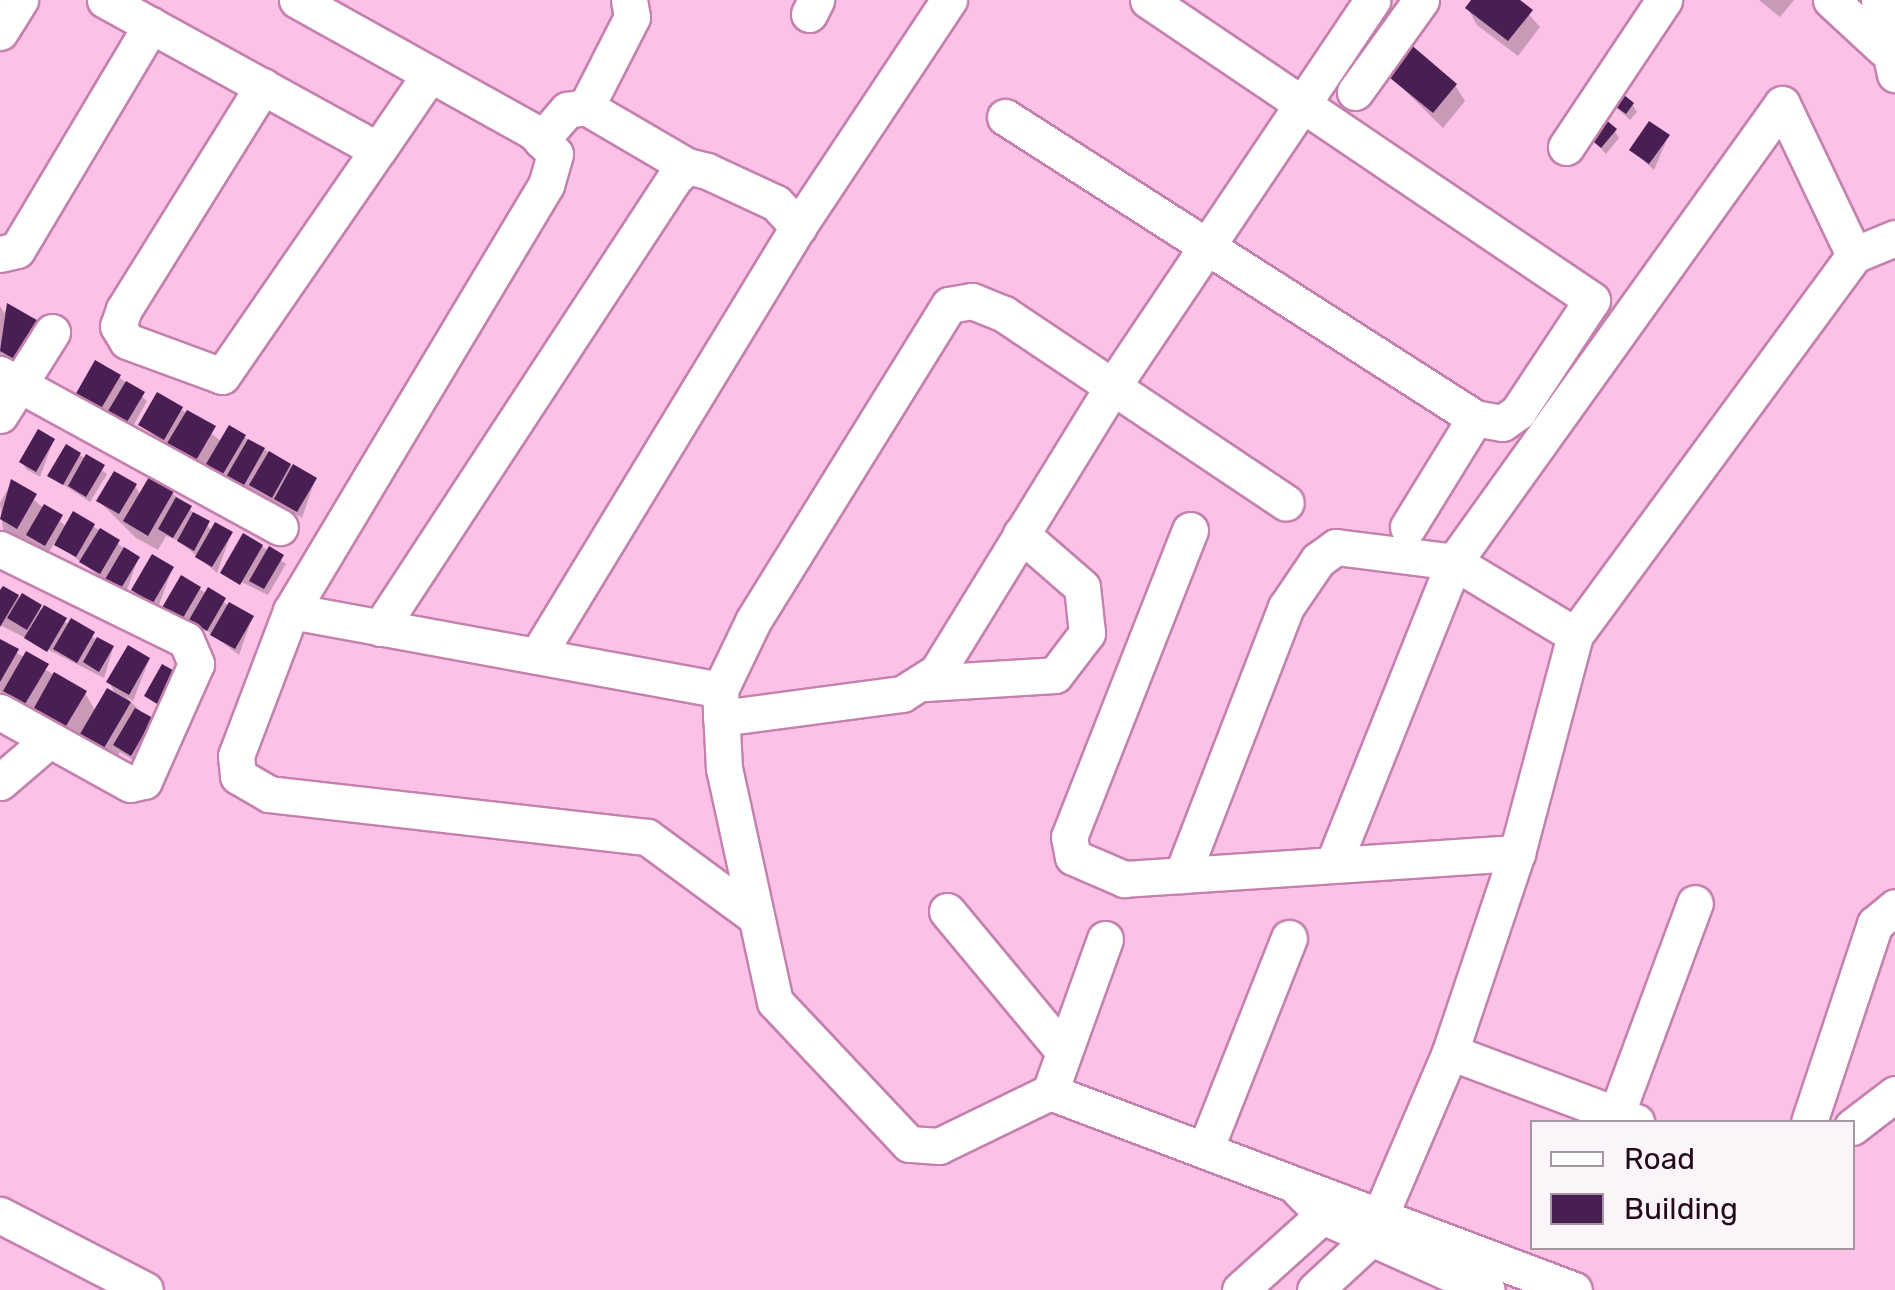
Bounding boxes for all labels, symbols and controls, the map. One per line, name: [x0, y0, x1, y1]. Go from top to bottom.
legend: [1530, 1120, 1855, 1250]
text: Road: [1624, 1141, 1695, 1177]
text: Building: [1624, 1191, 1738, 1227]

